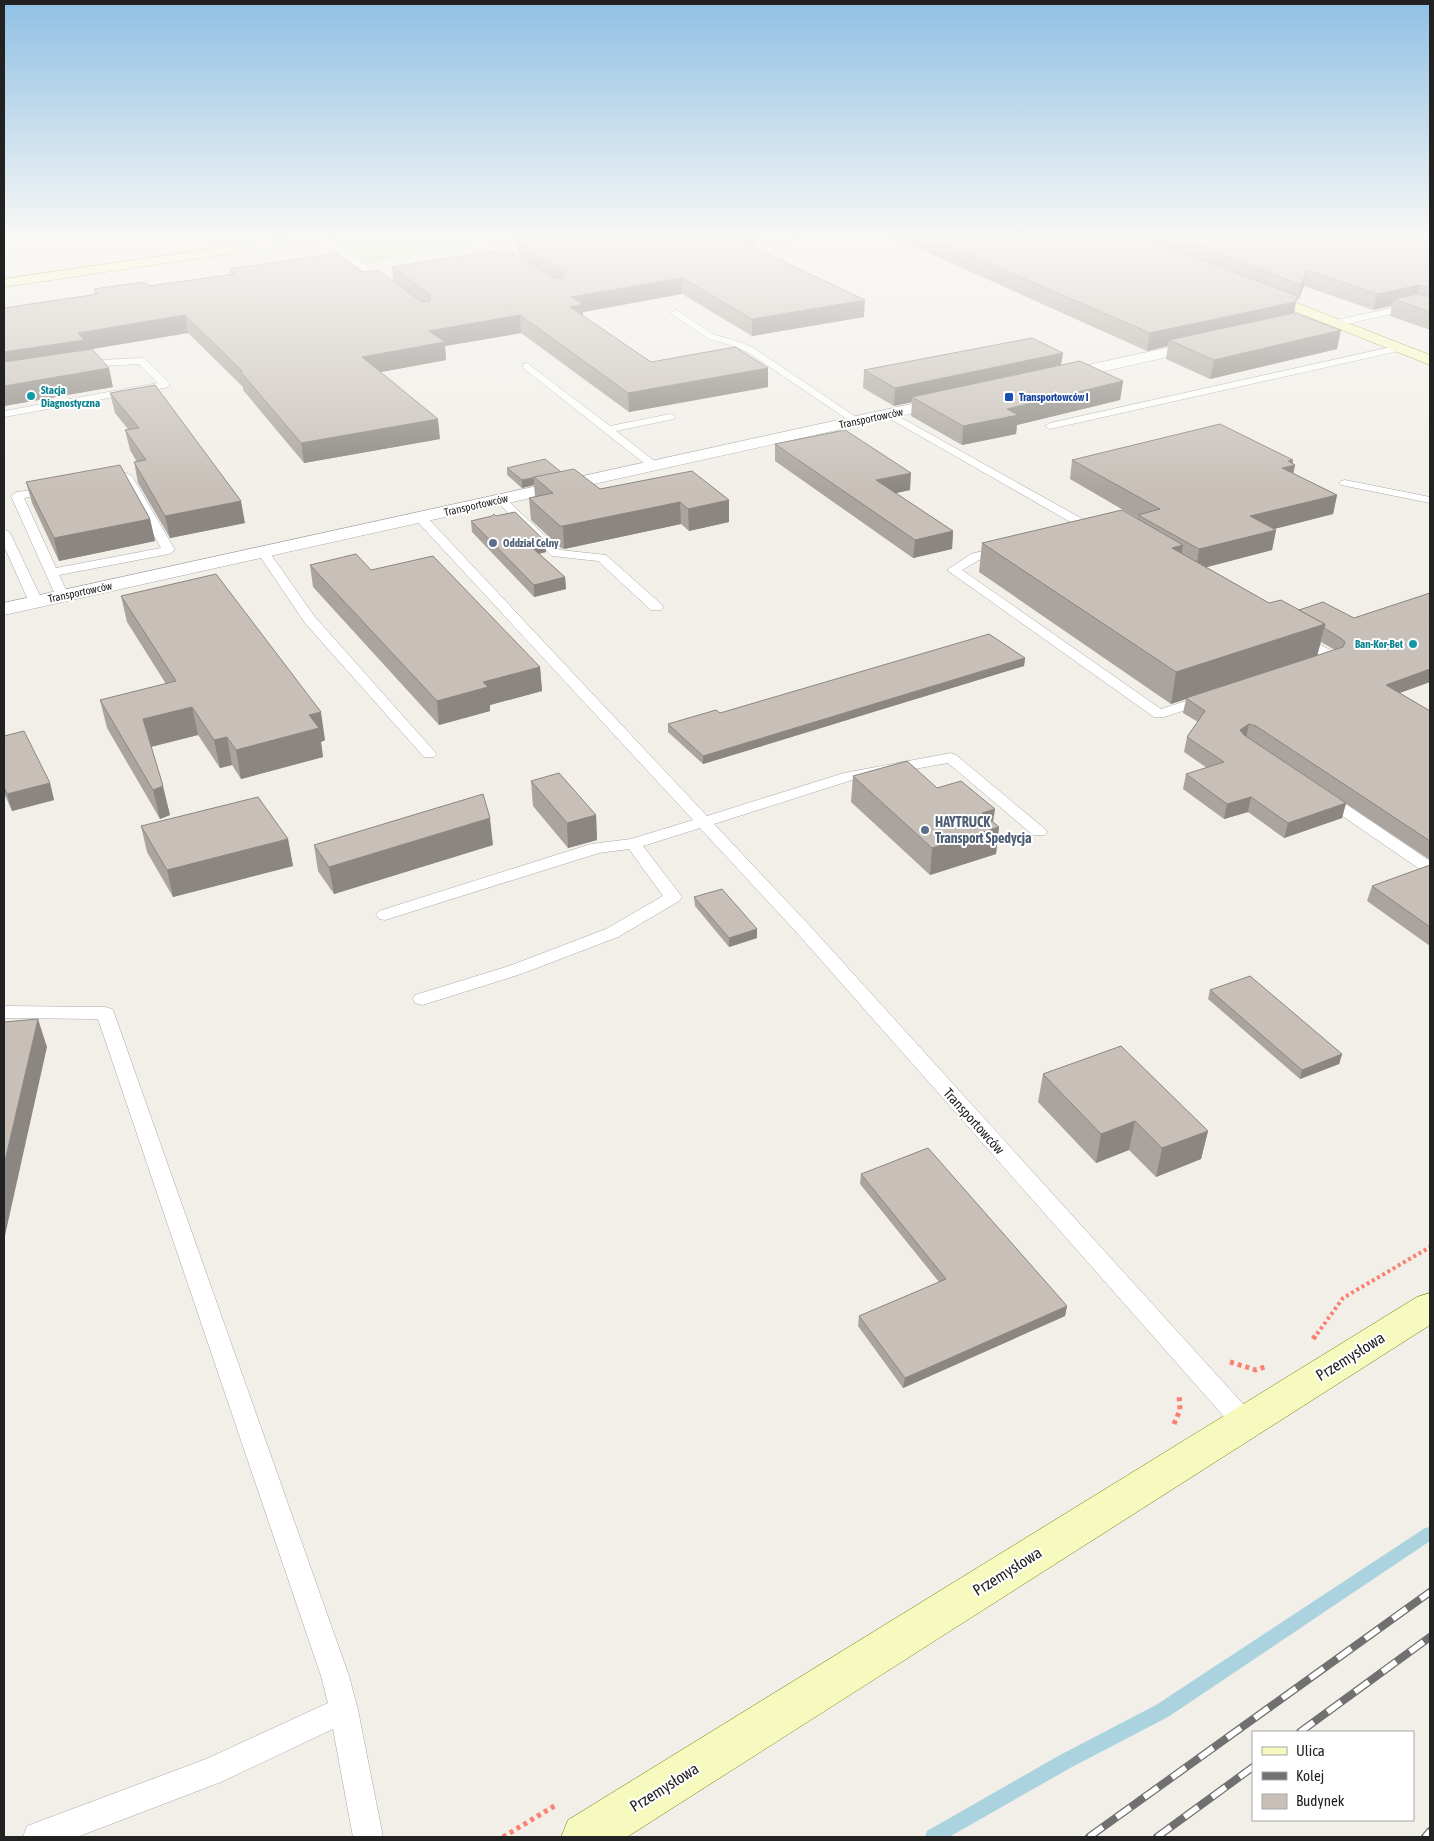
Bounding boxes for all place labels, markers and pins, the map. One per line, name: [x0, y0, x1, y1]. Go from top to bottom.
place label: Stacja Diagnostyczna: [41, 384, 100, 409]
marker: Stacja Diagnostyczna: [25, 390, 37, 402]
marker: Transportowców I: [1003, 391, 1015, 403]
place label: Transportowców I: [1019, 391, 1089, 403]
marker: Oddział Celny: [487, 537, 499, 549]
place label: Oddział Celny: [503, 537, 559, 549]
place label: Ban-Kor-Bet: [1355, 638, 1404, 650]
marker: Ban-Kor-Bet: [1407, 638, 1419, 650]
place label: HAYTRUCK Transport Spedycja: [935, 814, 1032, 846]
marker: HAYTRUCK Transport Spedycja: [919, 824, 931, 836]

